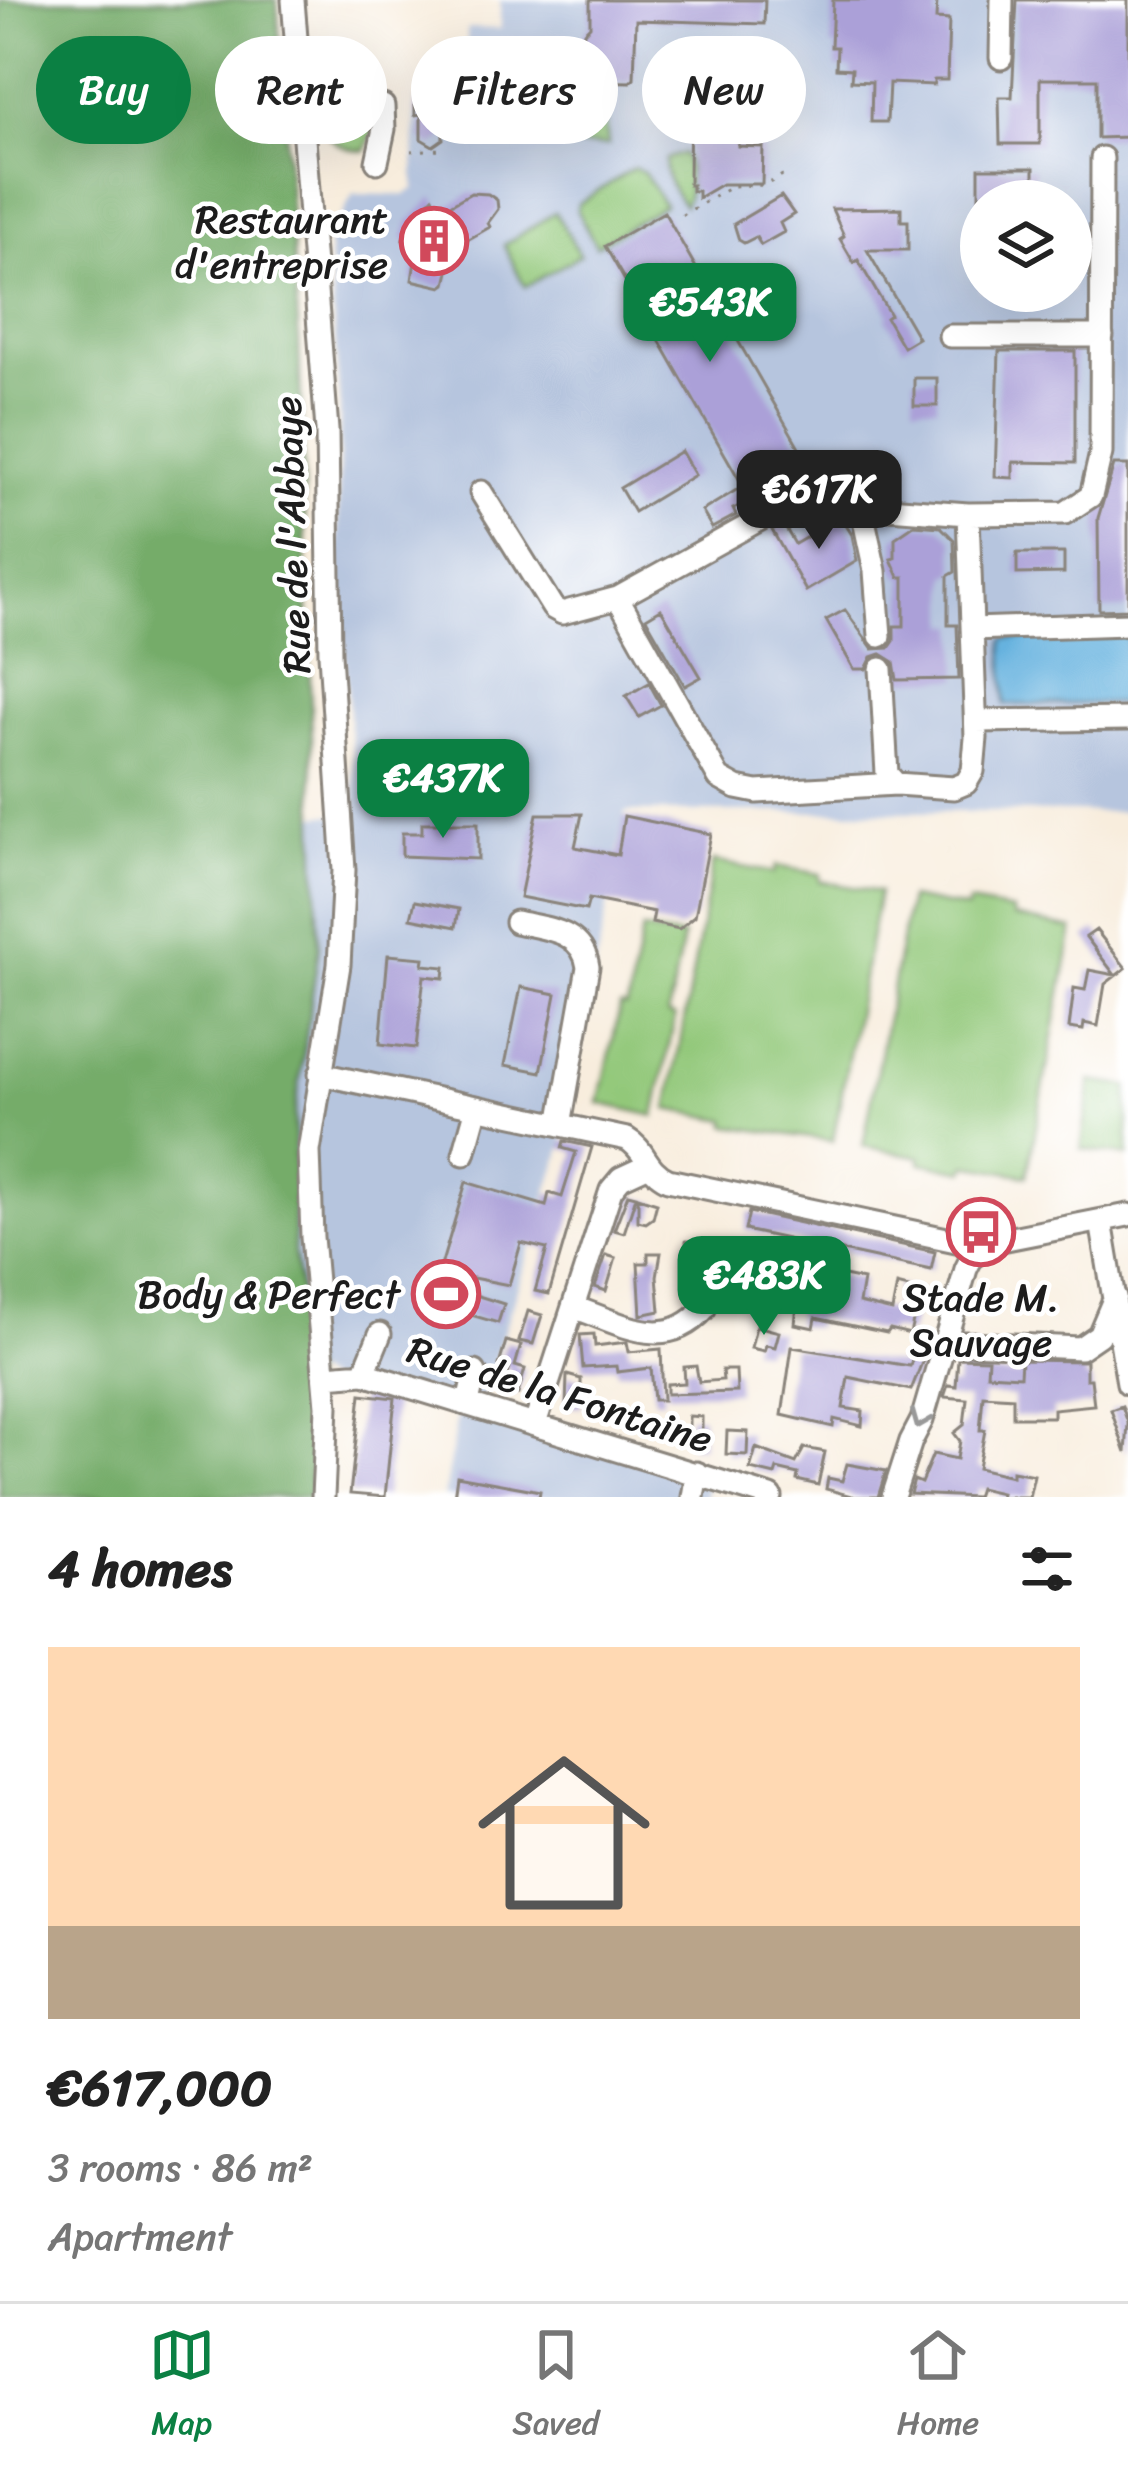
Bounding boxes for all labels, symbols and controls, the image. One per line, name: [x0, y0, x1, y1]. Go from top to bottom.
chip: Buy: [36, 36, 191, 144]
chip: Rent: [215, 36, 387, 144]
chip: Filters: [411, 36, 618, 144]
chip: New: [642, 36, 806, 144]
map controls: [960, 180, 1092, 312]
button: layers: [960, 180, 1092, 312]
place label: Restaurant d'entreprise: [175, 185, 388, 299]
building icon: Restaurant d'entreprise: [399, 206, 469, 276]
pin: €543K: [626, 263, 794, 365]
text: €543K: [650, 267, 770, 336]
street label: Rue de l'Abbaye: [253, 395, 331, 675]
pin: €617K: [735, 450, 903, 552]
text: €617K: [764, 454, 874, 523]
pin: €437K: [359, 739, 527, 841]
text: €437K: [384, 743, 502, 812]
bus stop icon: Stade M. Sauvage: [946, 1197, 1016, 1267]
pin: €483K: [680, 1236, 848, 1338]
text: €483K: [705, 1240, 823, 1309]
sports icon: Body & Perfect: [411, 1259, 481, 1329]
place label: Body & Perfect: [138, 1260, 401, 1329]
place label: Stade M. Sauvage: [903, 1263, 1059, 1377]
street label: Rue de la Fontaine: [399, 1315, 721, 1473]
one-way arrow: [910, 1408, 934, 1429]
text: 4 homes: [48, 1524, 232, 1614]
icon: filters: [1014, 1536, 1080, 1602]
icon: home: [456, 1725, 672, 1941]
text: €617,000: [48, 2043, 272, 2133]
text: 3 rooms · 86 m²: [48, 2133, 313, 2202]
text: Apartment: [48, 2202, 232, 2271]
tab: Map: [149, 2322, 215, 2452]
tab: Saved: [512, 2322, 599, 2452]
tab: Home: [897, 2322, 979, 2452]

